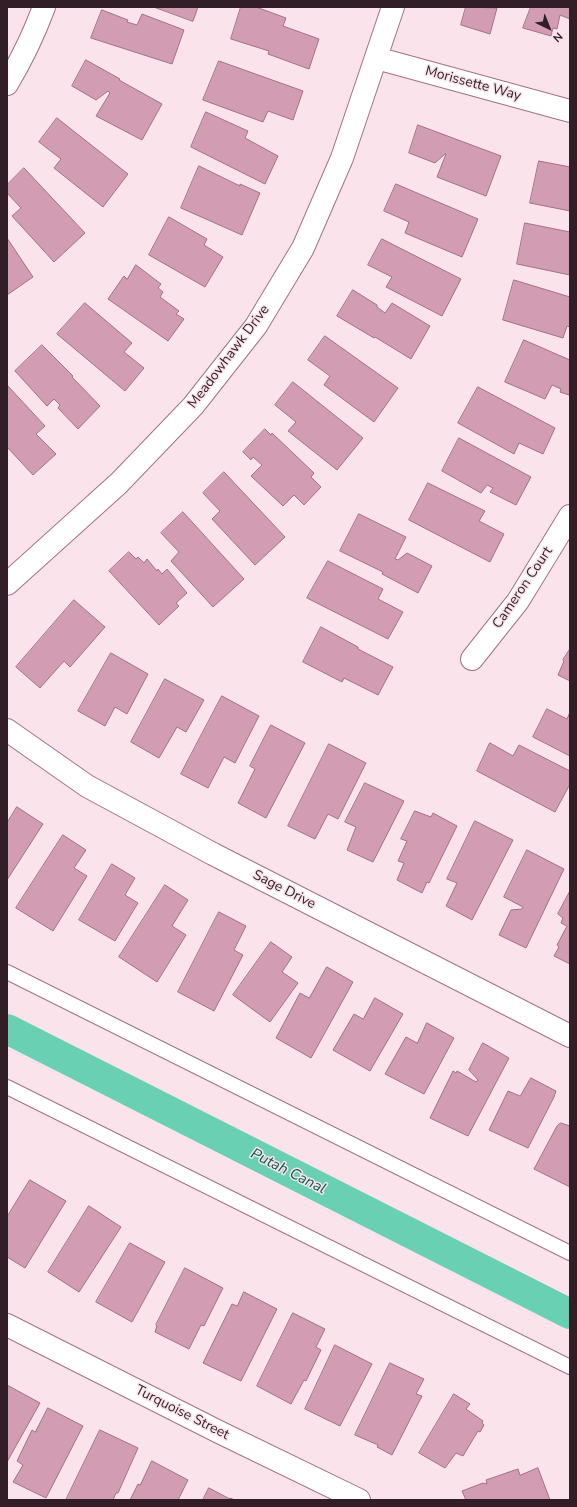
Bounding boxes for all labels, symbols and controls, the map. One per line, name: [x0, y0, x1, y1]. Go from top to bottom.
north arrow: [529, 8, 569, 48]
text: N: [549, 29, 566, 45]
street label: Morissette Way: [423, 63, 523, 105]
street label: Meadowhawk Drive: [185, 302, 273, 412]
street label: Cameron Court: [489, 544, 557, 632]
street label: Sage Drive: [250, 867, 318, 913]
water label: Putah Canal: [247, 1145, 329, 1199]
street label: Turquoise Street: [132, 1382, 232, 1444]

